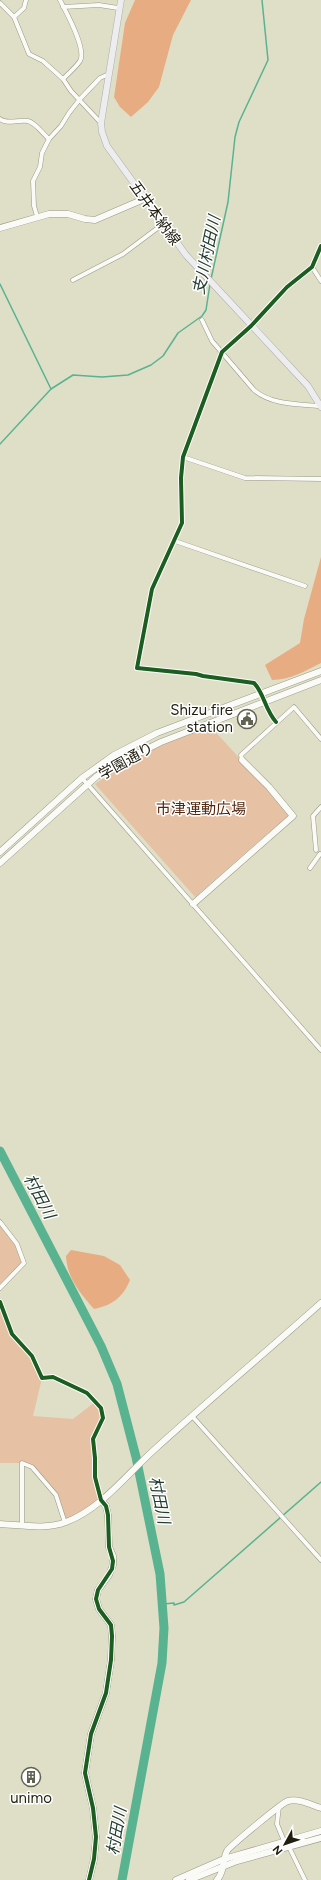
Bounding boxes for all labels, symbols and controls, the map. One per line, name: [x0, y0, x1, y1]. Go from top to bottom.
street label: 五井本納線: [126, 177, 184, 249]
water label: 支川村田川: [189, 212, 225, 296]
place label: Shizu fire station: [170, 701, 233, 736]
public building icon: Shizu fire station: [236, 708, 258, 730]
street label: 学園通り: [95, 739, 157, 783]
park label: 市津運動広場: [156, 800, 246, 818]
water label: 村田川: [20, 1171, 60, 1224]
water label: 村田川: [145, 1475, 174, 1528]
building icon: unimo: [20, 1766, 42, 1788]
place label: unimo: [10, 1789, 52, 1807]
water label: 村田川: [103, 1804, 130, 1856]
north arrow: [265, 1824, 305, 1864]
text: N: [270, 1843, 285, 1858]

